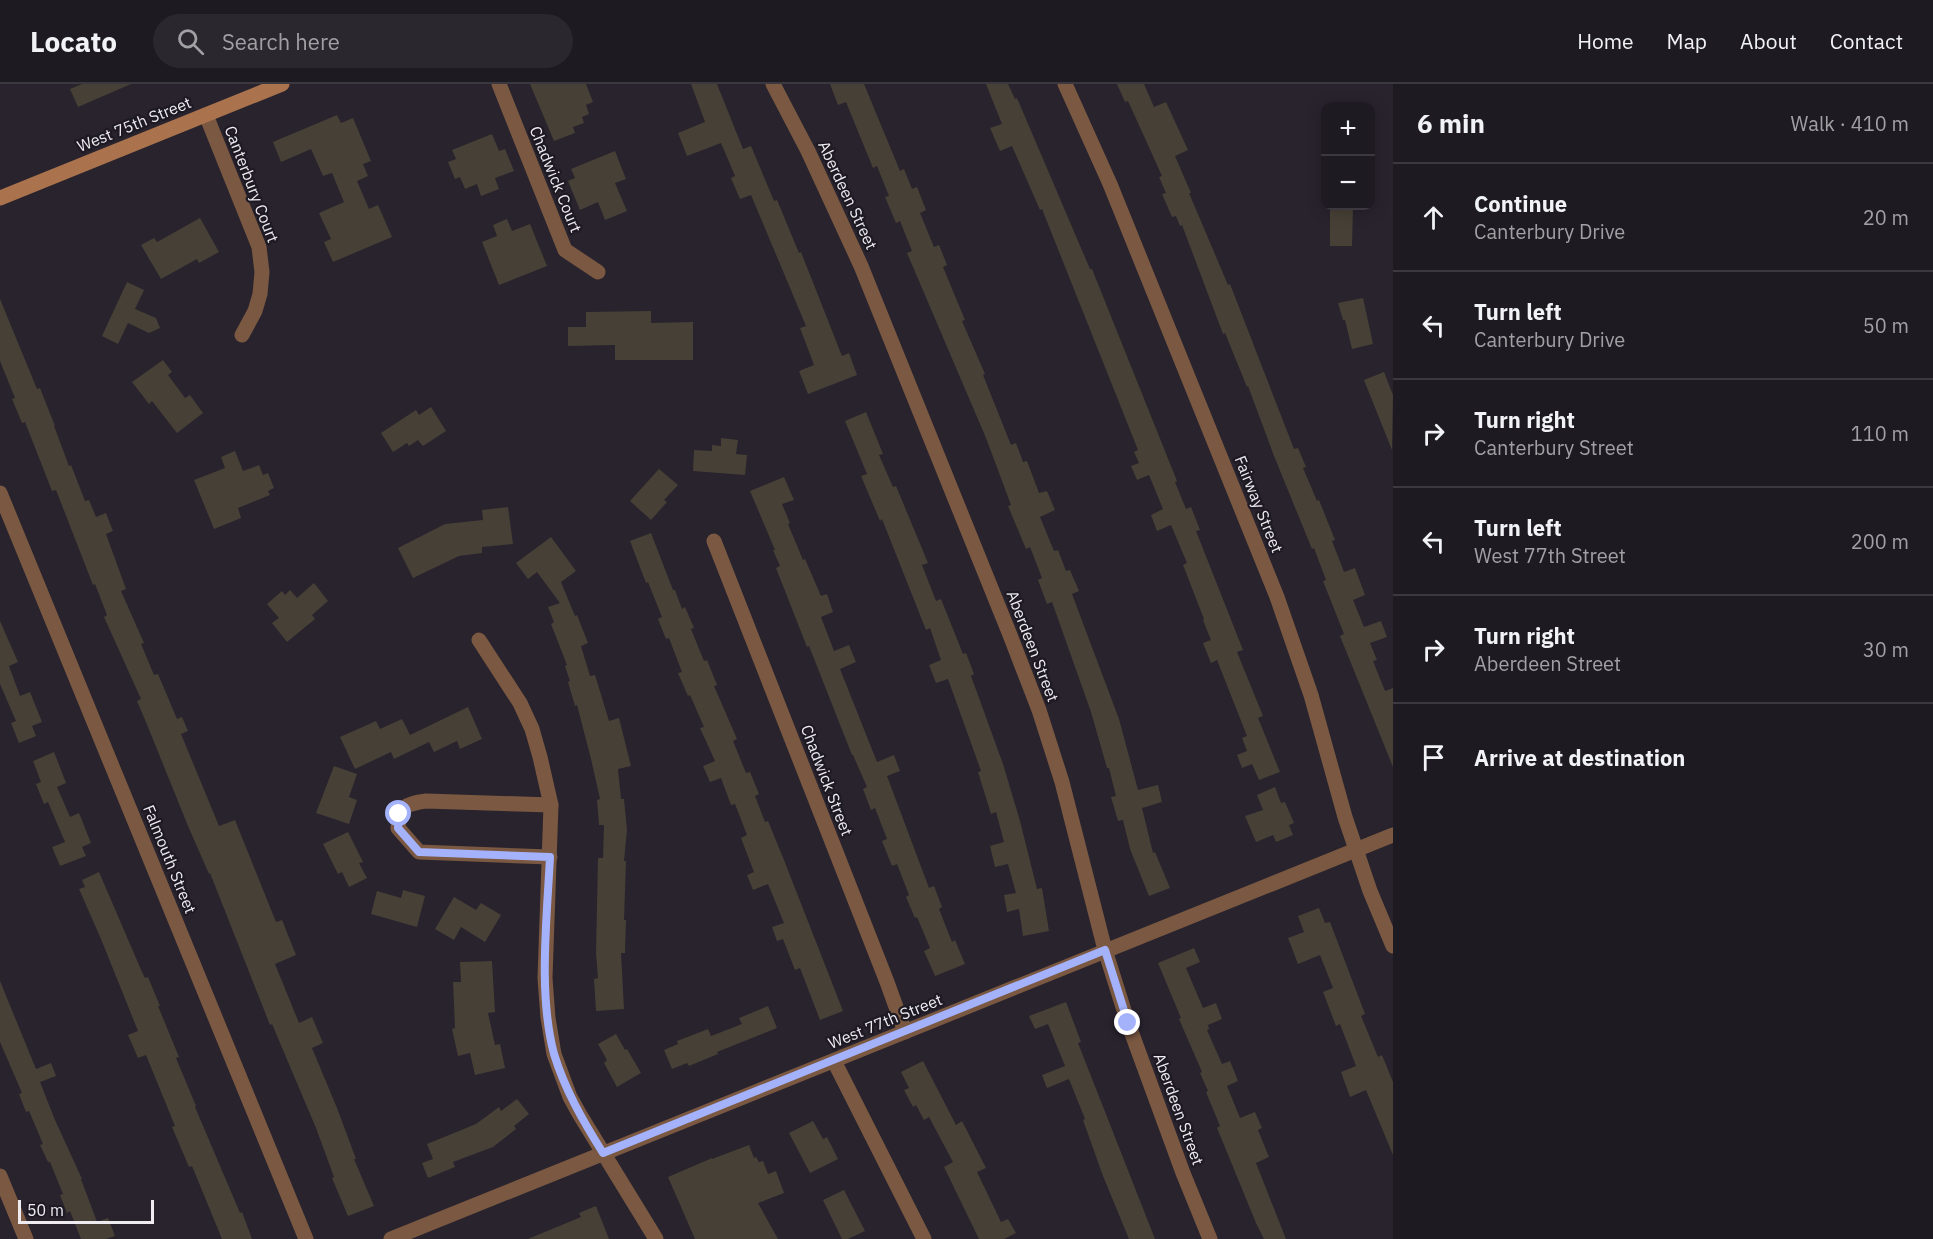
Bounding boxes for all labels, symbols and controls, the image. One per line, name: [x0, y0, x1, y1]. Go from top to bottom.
search box: [153, 14, 573, 68]
text: Locato: [30, 23, 117, 60]
icon: search: [174, 25, 207, 58]
text: Search here: [222, 27, 340, 56]
text: Home: [1577, 27, 1634, 55]
text: Map: [1667, 27, 1707, 55]
text: About: [1740, 27, 1797, 55]
text: Contact: [1830, 27, 1903, 55]
street label: West 75th Street: [74, 92, 194, 156]
map controls: [1321, 102, 1375, 210]
button: +: [1321, 102, 1375, 156]
text: 6 min: [1417, 106, 1485, 140]
text: Walk · 410 m: [1791, 110, 1909, 137]
street label: Canterbury Court: [221, 123, 283, 245]
street label: Chadwick Court: [526, 123, 586, 235]
street label: Aberdeen Street: [814, 137, 882, 253]
button: −: [1321, 156, 1375, 210]
text: Continue: [1474, 189, 1567, 218]
icon: ahead: [1417, 201, 1450, 234]
text: 20 m: [1863, 204, 1909, 231]
text: Canterbury Drive: [1474, 218, 1625, 245]
text: Turn left: [1474, 297, 1562, 326]
icon: left: [1417, 309, 1450, 342]
text: 50 m: [1863, 312, 1909, 339]
text: Canterbury Drive: [1474, 326, 1625, 353]
text: Turn right: [1474, 405, 1575, 434]
icon: right: [1417, 417, 1450, 450]
text: 110 m: [1851, 420, 1909, 447]
text: Canterbury Street: [1474, 434, 1634, 461]
street label: Fairway Street: [1230, 452, 1288, 556]
text: Turn left: [1474, 513, 1562, 542]
icon: left: [1417, 525, 1450, 558]
text: 200 m: [1851, 528, 1909, 555]
text: West 77th Street: [1474, 542, 1626, 569]
street label: Aberdeen Street: [1003, 587, 1063, 705]
text: Turn right: [1474, 621, 1575, 650]
icon: right: [1417, 633, 1450, 666]
text: 30 m: [1863, 636, 1909, 663]
text: Aberdeen Street: [1474, 650, 1621, 677]
street label: Chadwick Street: [797, 722, 857, 838]
icon: arrive: [1417, 741, 1450, 774]
text: Arrive at destination: [1474, 743, 1685, 772]
route start: [385, 800, 411, 826]
street label: Falmouth Street: [139, 802, 201, 916]
street label: West 77th Street: [825, 989, 945, 1053]
route end: [1114, 1009, 1140, 1035]
street label: Aberdeen Street: [1149, 1050, 1209, 1168]
scale bar: [18, 1197, 154, 1224]
text: 50 m: [27, 1200, 64, 1220]

